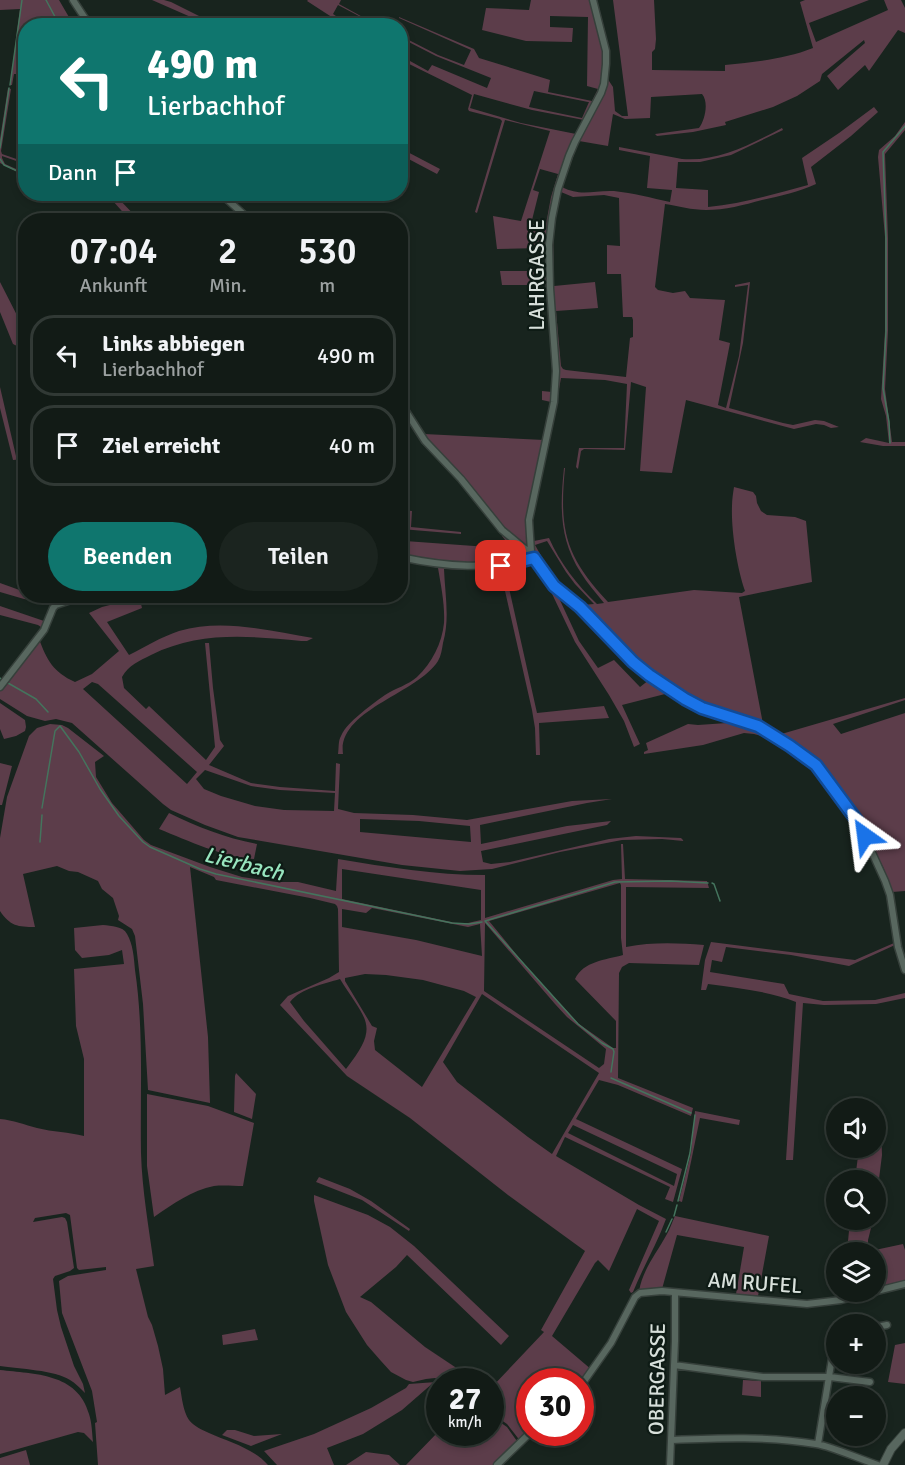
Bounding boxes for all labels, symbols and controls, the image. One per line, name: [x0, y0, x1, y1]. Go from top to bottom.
text: 490 m: [147, 39, 258, 90]
icon: left: [48, 42, 126, 120]
text: Lierbachhof: [147, 90, 284, 123]
icon: arrive: [109, 156, 142, 189]
text: Dann: [48, 159, 97, 186]
street label: LAHRGASSE: [524, 219, 550, 331]
text: 07:04: [70, 229, 157, 274]
text: 2: [218, 229, 238, 274]
text: 530: [298, 229, 357, 274]
text: Ankunft: [80, 273, 147, 298]
text: Min.: [209, 273, 247, 298]
text: m: [319, 273, 335, 298]
text: Links abbiegen: [102, 330, 245, 357]
icon: left: [51, 339, 84, 372]
text: 490 m: [317, 342, 375, 369]
text: Lierbachhof: [102, 357, 204, 382]
icon: arrive: [51, 429, 84, 462]
text: Ziel erreicht: [102, 432, 220, 459]
text: 40 m: [329, 432, 375, 459]
button: Beenden: [48, 522, 207, 591]
button: Teilen: [219, 522, 378, 591]
pin: [475, 540, 526, 591]
icon: arrive: [484, 549, 517, 582]
position arrow: [833, 804, 897, 868]
water label: Lierbach: [201, 841, 288, 887]
map controls: [826, 1098, 886, 1446]
button: sound: [826, 1098, 886, 1158]
button: search: [826, 1170, 886, 1230]
button: layers: [826, 1242, 886, 1302]
street label: AM RUFEL: [707, 1267, 803, 1299]
button: +: [826, 1314, 886, 1374]
street label: OBERGASSE: [643, 1323, 671, 1435]
speed limit sign: 30: [516, 1368, 594, 1446]
text: 27: [449, 1381, 481, 1418]
button: −: [826, 1386, 886, 1446]
text: km/h: [448, 1413, 482, 1431]

